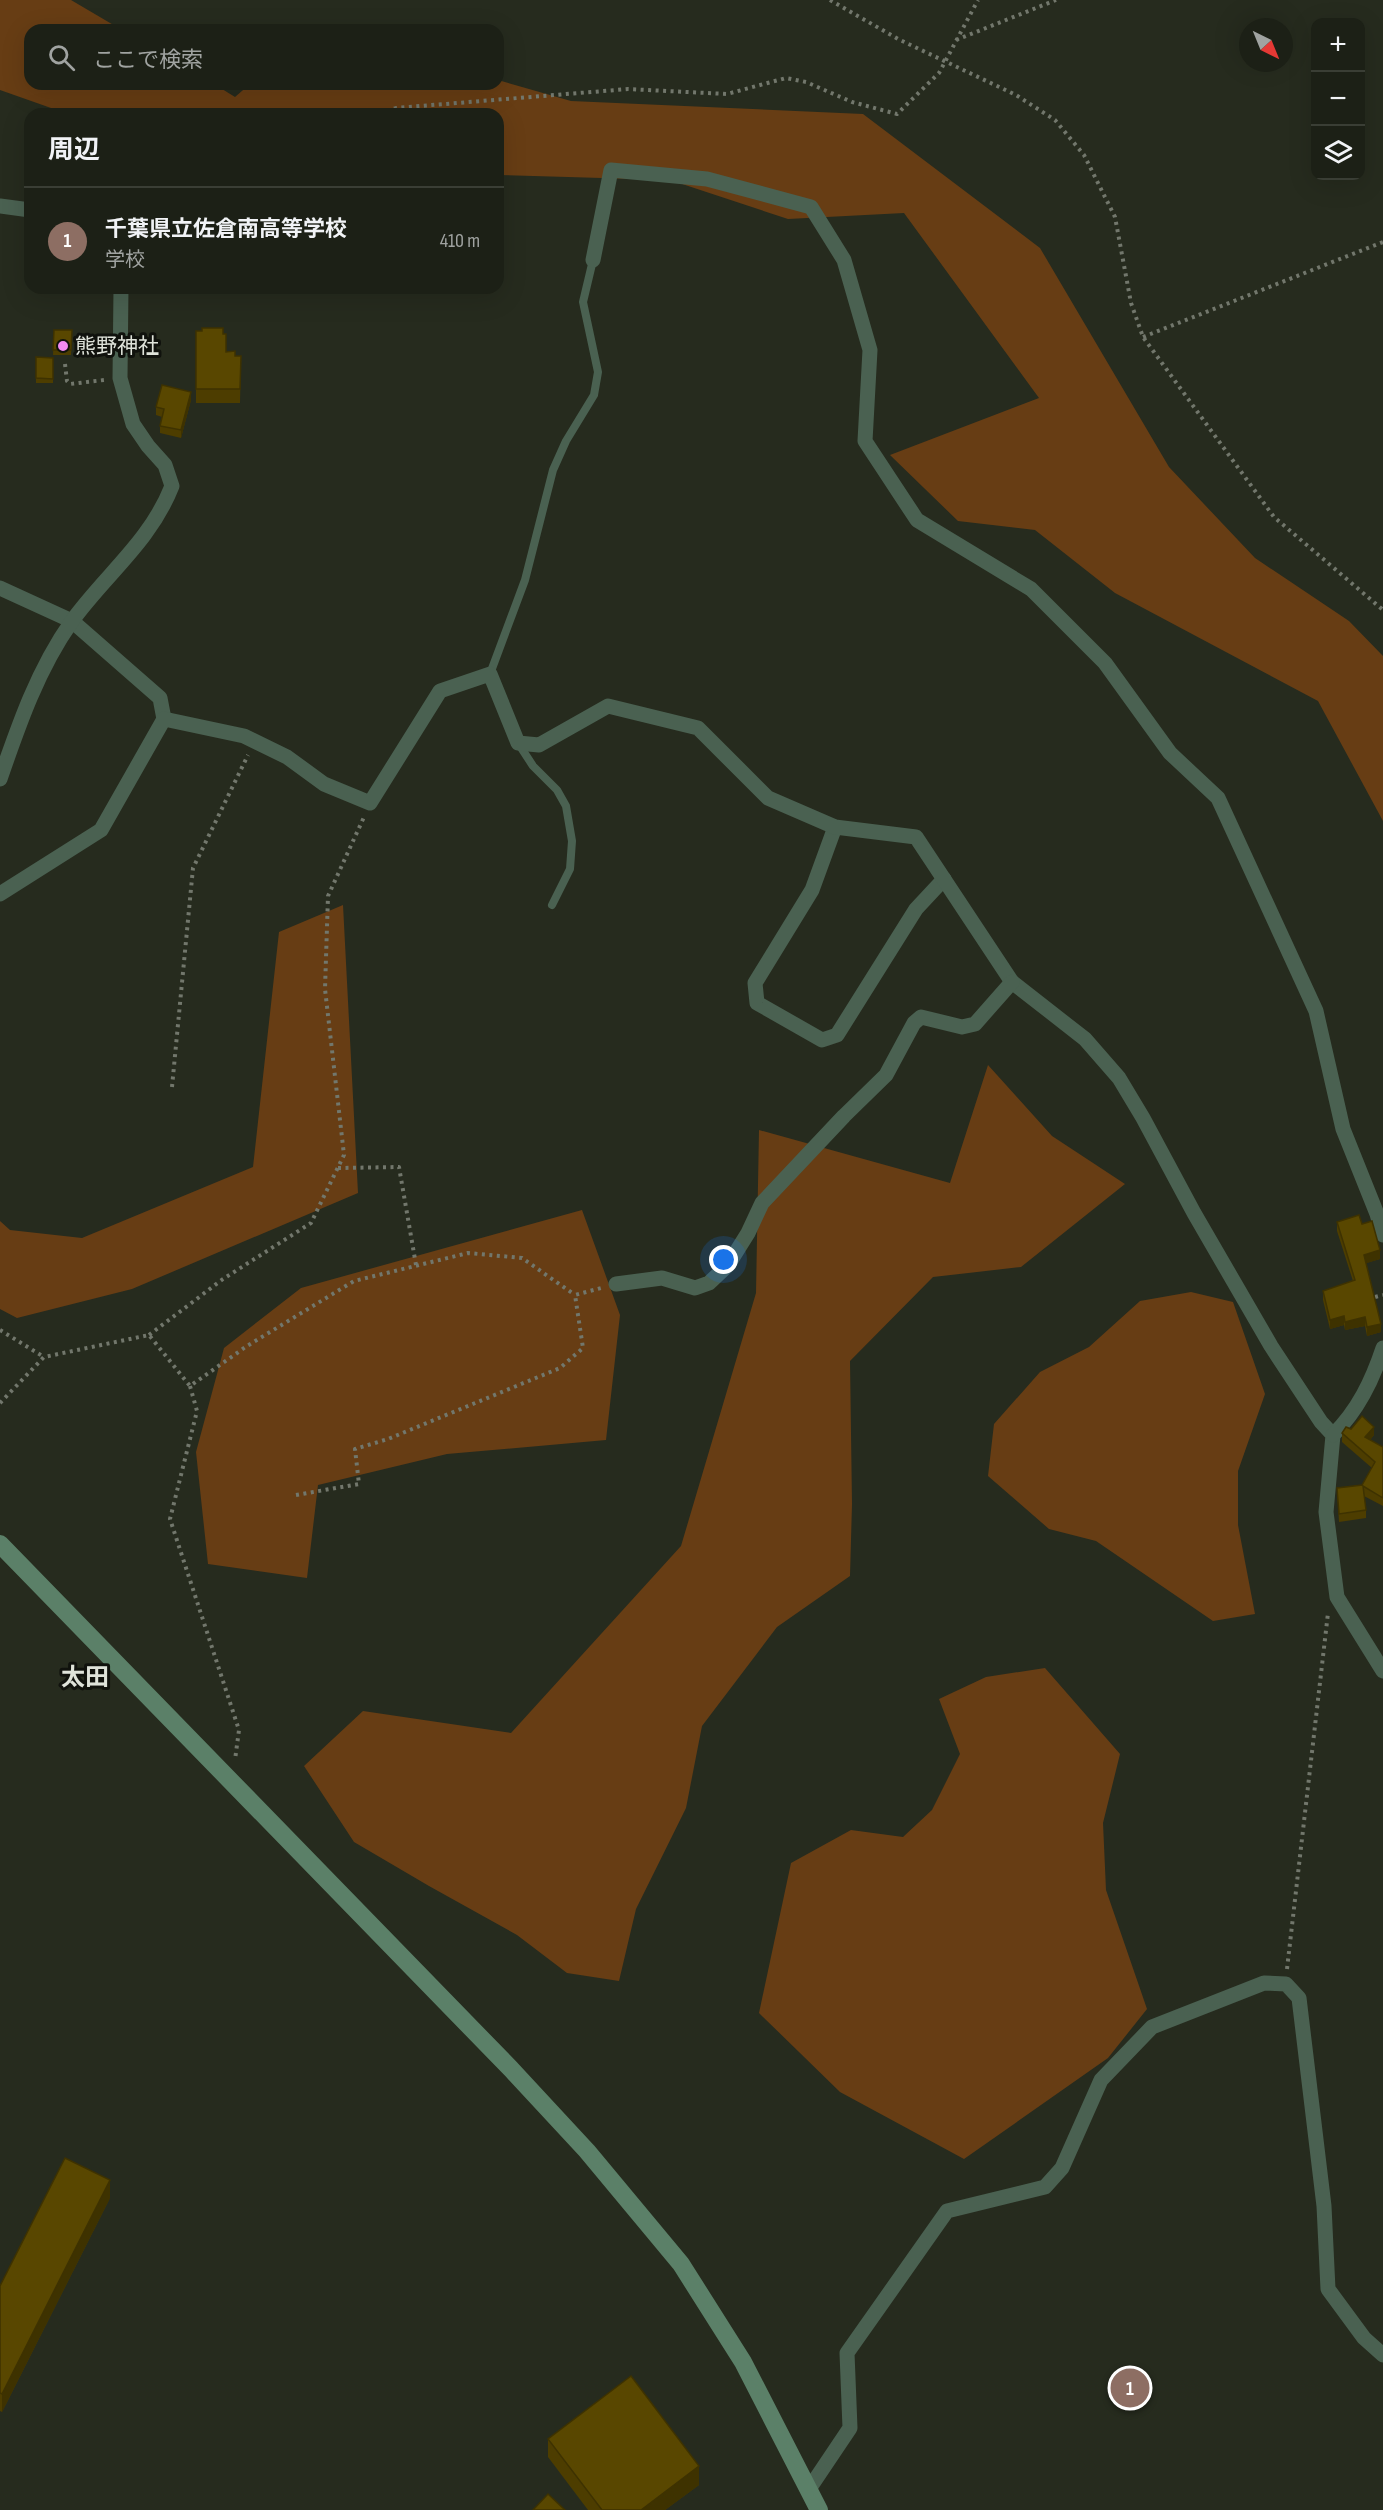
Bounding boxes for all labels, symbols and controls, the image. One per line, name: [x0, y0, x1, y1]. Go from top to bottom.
north arrow: [1239, 18, 1293, 72]
map controls: [1311, 18, 1365, 180]
button: +: [1311, 18, 1365, 72]
search box: [24, 24, 504, 90]
icon: search: [45, 41, 78, 74]
text: ここで検索: [93, 47, 203, 74]
button: −: [1311, 72, 1365, 126]
button: layers: [1311, 126, 1365, 180]
text: 周辺: [48, 135, 100, 166]
text: 千葉県立佐倉南高等学校: [105, 216, 347, 243]
text: 1: [64, 229, 71, 253]
text: 410 m: [440, 229, 480, 253]
text: 学校: [105, 248, 145, 272]
place label: 熊野神社: [75, 334, 159, 359]
marker: 熊野神社: [56, 339, 70, 353]
your location: [709, 1245, 738, 1274]
district label: 太田: [61, 1663, 109, 1692]
pin: 1: [1110, 2366, 1150, 2410]

